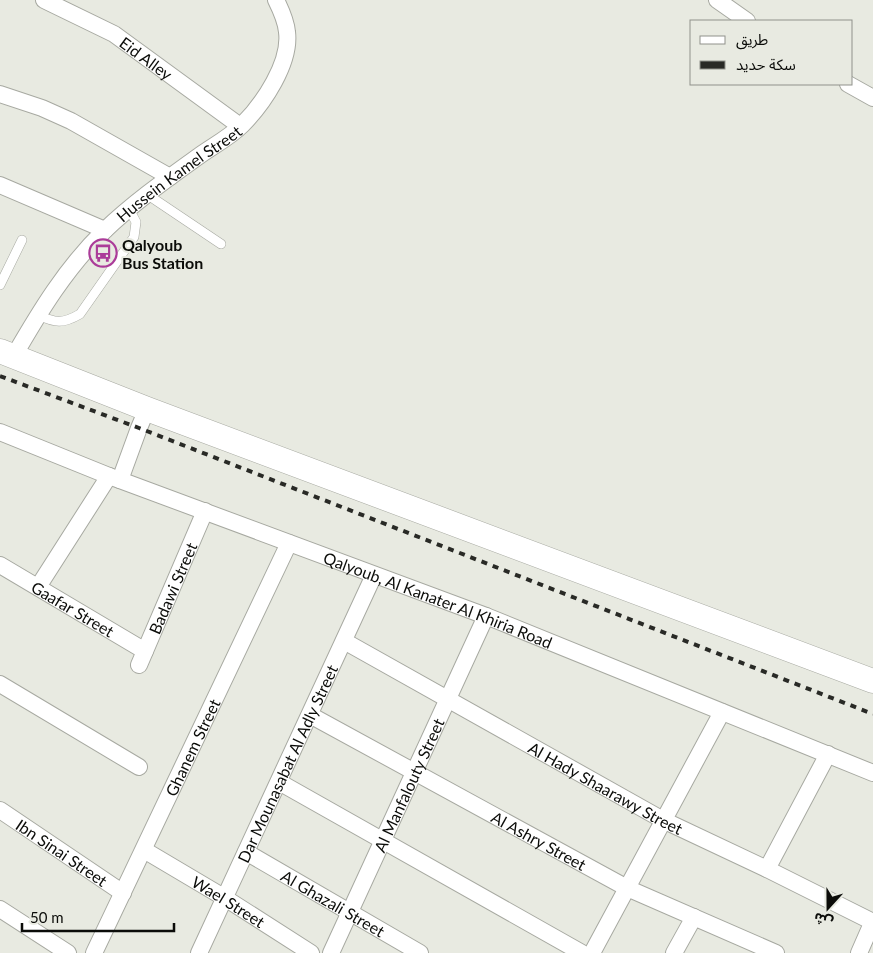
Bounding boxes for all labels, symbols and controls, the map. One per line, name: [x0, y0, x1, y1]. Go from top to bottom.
legend: [690, 20, 853, 85]
text: طريق: [736, 30, 768, 50]
street label: Eid Alley: [116, 32, 177, 84]
text: سكة حديد: [736, 55, 796, 73]
street label: Hussein Kamel Street: [112, 121, 245, 225]
place label: Qalyoub Bus Station: [122, 235, 203, 272]
bus stop icon: Qalyoub Bus Station: [88, 238, 118, 268]
street label: Badawi Street: [144, 539, 200, 636]
street label: Qalyoub, Al Kanater Al Khiria Road: [321, 547, 555, 651]
street label: Gaafar Street: [28, 577, 118, 640]
street label: Dar Mounasabat Al Adly Street: [233, 661, 341, 865]
street label: Ghanem Street: [161, 695, 223, 799]
street label: Al Manfalouty Street: [369, 715, 447, 855]
street label: Al Hady Shaarawy Street: [525, 737, 686, 838]
street label: Al Ashry Street: [489, 807, 590, 874]
street label: Ibn Sinai Street: [13, 814, 112, 890]
street label: Al Ghazali Street: [278, 865, 389, 940]
street label: Wael Street: [189, 871, 269, 931]
north arrow: [803, 883, 853, 933]
scale bar: [22, 900, 175, 932]
text: 50 m: [30, 908, 64, 926]
text: ش: [811, 909, 835, 932]

